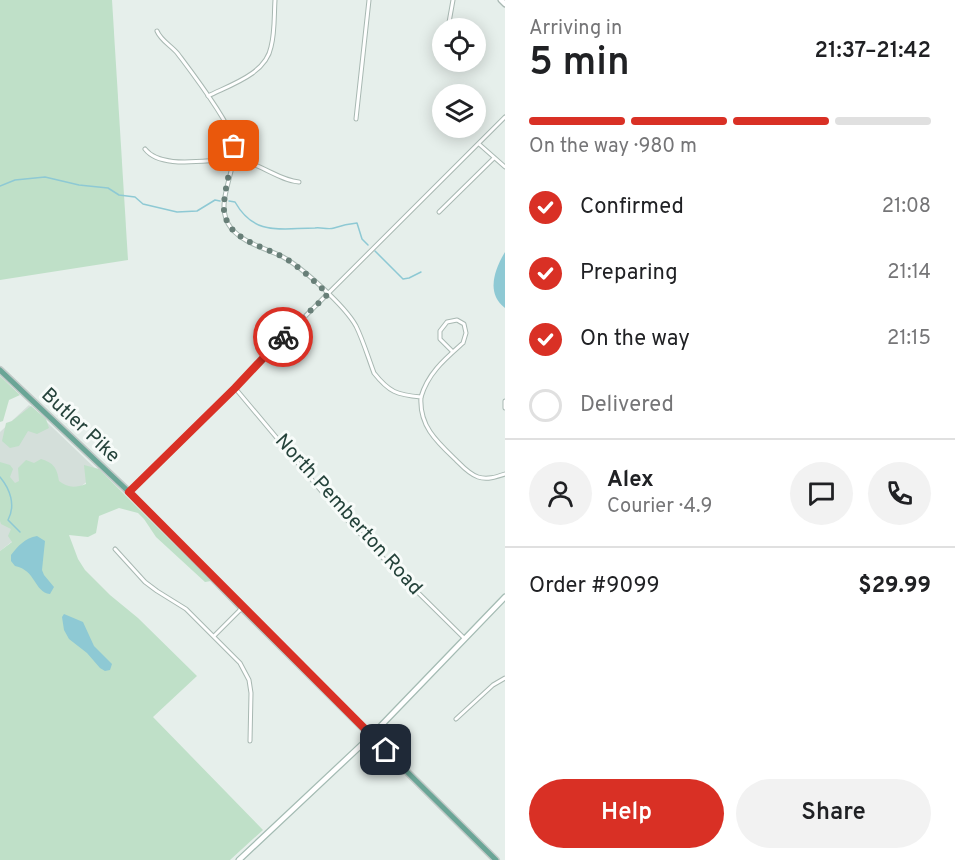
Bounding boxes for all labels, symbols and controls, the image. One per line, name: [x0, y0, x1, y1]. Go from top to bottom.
text: Arriving in: [529, 16, 622, 42]
map controls: [432, 18, 486, 138]
button: locate: [432, 18, 486, 72]
text: 21:37–21:42: [814, 38, 931, 65]
text: 5 min: [529, 40, 630, 89]
button: layers: [432, 84, 486, 138]
pin: [208, 120, 259, 171]
icon: bag: [217, 129, 250, 162]
text: On the way · 980 m: [529, 134, 697, 160]
icon: check: [529, 191, 562, 224]
text: Confirmed: [580, 194, 684, 221]
text: 21:08: [882, 194, 931, 220]
icon: check: [529, 257, 562, 290]
text: Preparing: [580, 260, 678, 287]
text: 21:14: [887, 260, 931, 286]
courier: [253, 307, 313, 367]
icon: bike: [267, 321, 300, 354]
icon: check: [529, 323, 562, 356]
text: On the way: [580, 326, 690, 353]
text: 21:15: [887, 326, 931, 352]
street label: Butler Pike: [35, 383, 125, 469]
text: Delivered: [580, 392, 674, 419]
street label: North Pemberton Road: [269, 429, 427, 601]
button: person: [529, 462, 592, 525]
button: chat: [790, 462, 853, 525]
button: phone: [868, 462, 931, 525]
text: Alex: [607, 467, 654, 494]
text: Courier · 4.9: [607, 494, 712, 520]
text: Order #9099: [529, 573, 660, 600]
text: $29.99: [858, 573, 931, 600]
pin: [360, 724, 411, 775]
icon: home: [369, 733, 402, 766]
button: Help: [529, 779, 724, 848]
button: Share: [736, 779, 931, 848]

